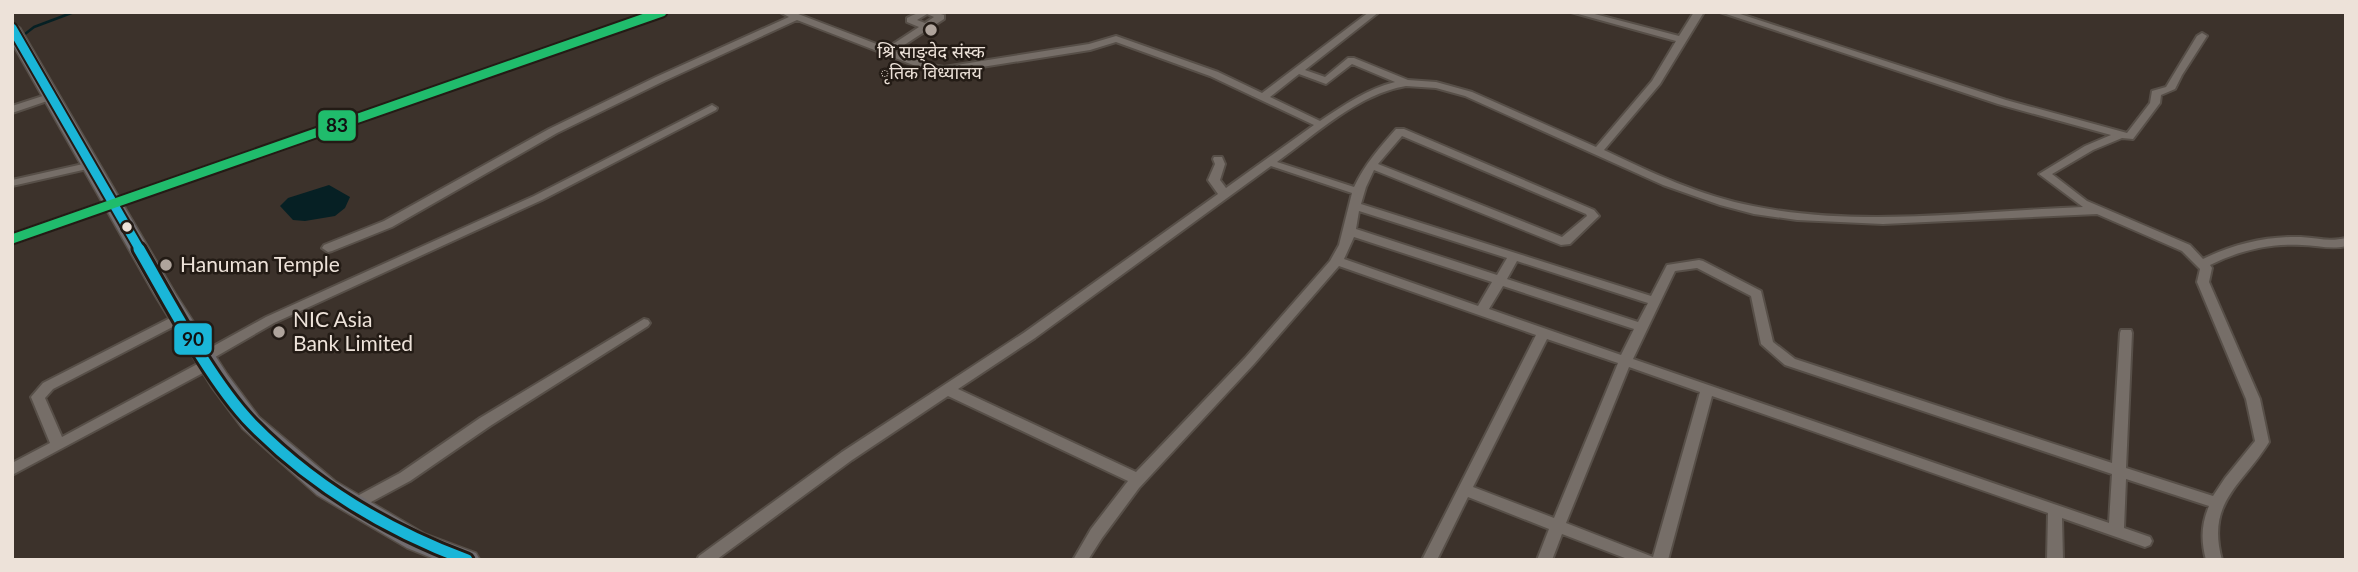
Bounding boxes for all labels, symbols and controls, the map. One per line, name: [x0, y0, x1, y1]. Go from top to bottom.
marker: श्रि साङ्वेद संस्क ृतिक विध्यालय: [923, 22, 939, 38]
place label: श्रि साङ्वेद संस्क ृतिक विध्यालय: [877, 40, 986, 85]
line badge: 83: [317, 109, 357, 142]
text: 83: [326, 113, 348, 136]
unlabelled marker: [120, 220, 134, 234]
place label: Hanuman Temple: [180, 251, 340, 276]
marker: Hanuman Temple: [158, 257, 174, 273]
place label: NIC Asia Bank Limited: [293, 306, 413, 355]
line badge: 90: [173, 322, 213, 356]
marker: NIC Asia Bank Limited: [271, 324, 287, 340]
text: 90: [182, 327, 204, 350]

